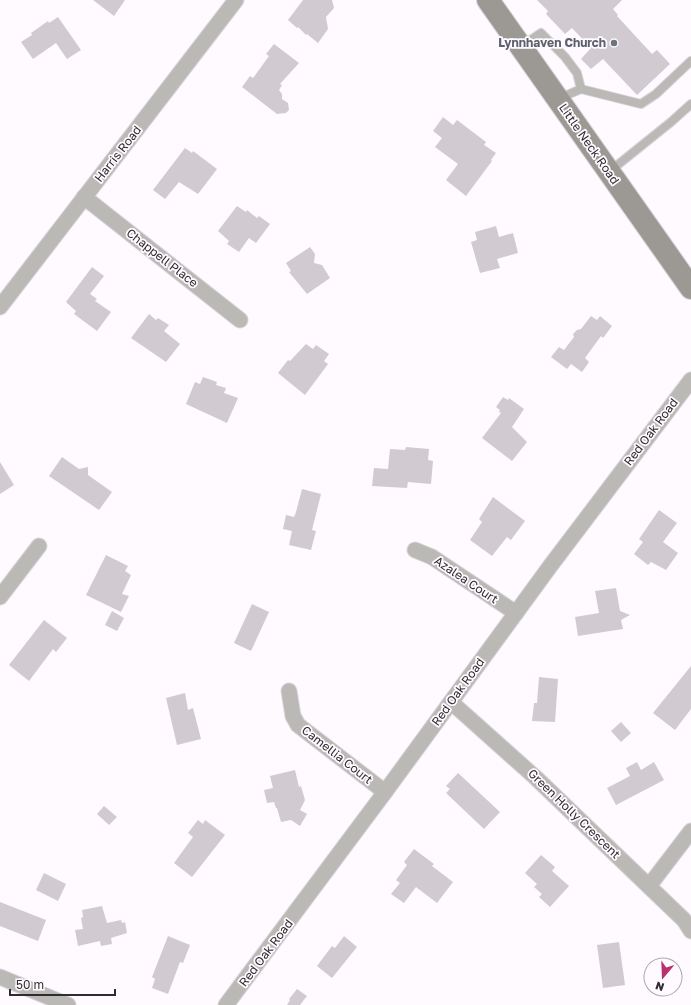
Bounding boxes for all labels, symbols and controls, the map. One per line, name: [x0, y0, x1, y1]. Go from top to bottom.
place label: Lynnhaven Church: [498, 35, 606, 50]
marker: Lynnhaven Church: [609, 38, 619, 48]
street label: Little Neck Road: [556, 100, 623, 187]
street label: Harris Road: [91, 123, 144, 185]
street label: Chappell Place: [124, 225, 201, 290]
street label: Red Oak Road: [620, 395, 681, 468]
street label: Azalea Court: [431, 553, 501, 607]
street label: Red Oak Road: [428, 655, 487, 729]
street label: Camellia Court: [299, 722, 376, 787]
street label: Green Holly Crescent: [525, 766, 624, 862]
street label: Red Oak Road: [235, 916, 296, 989]
north arrow: [643, 957, 683, 997]
scale bar: [10, 971, 115, 997]
text: 50 m: [16, 977, 44, 992]
text: N: [654, 979, 666, 994]

